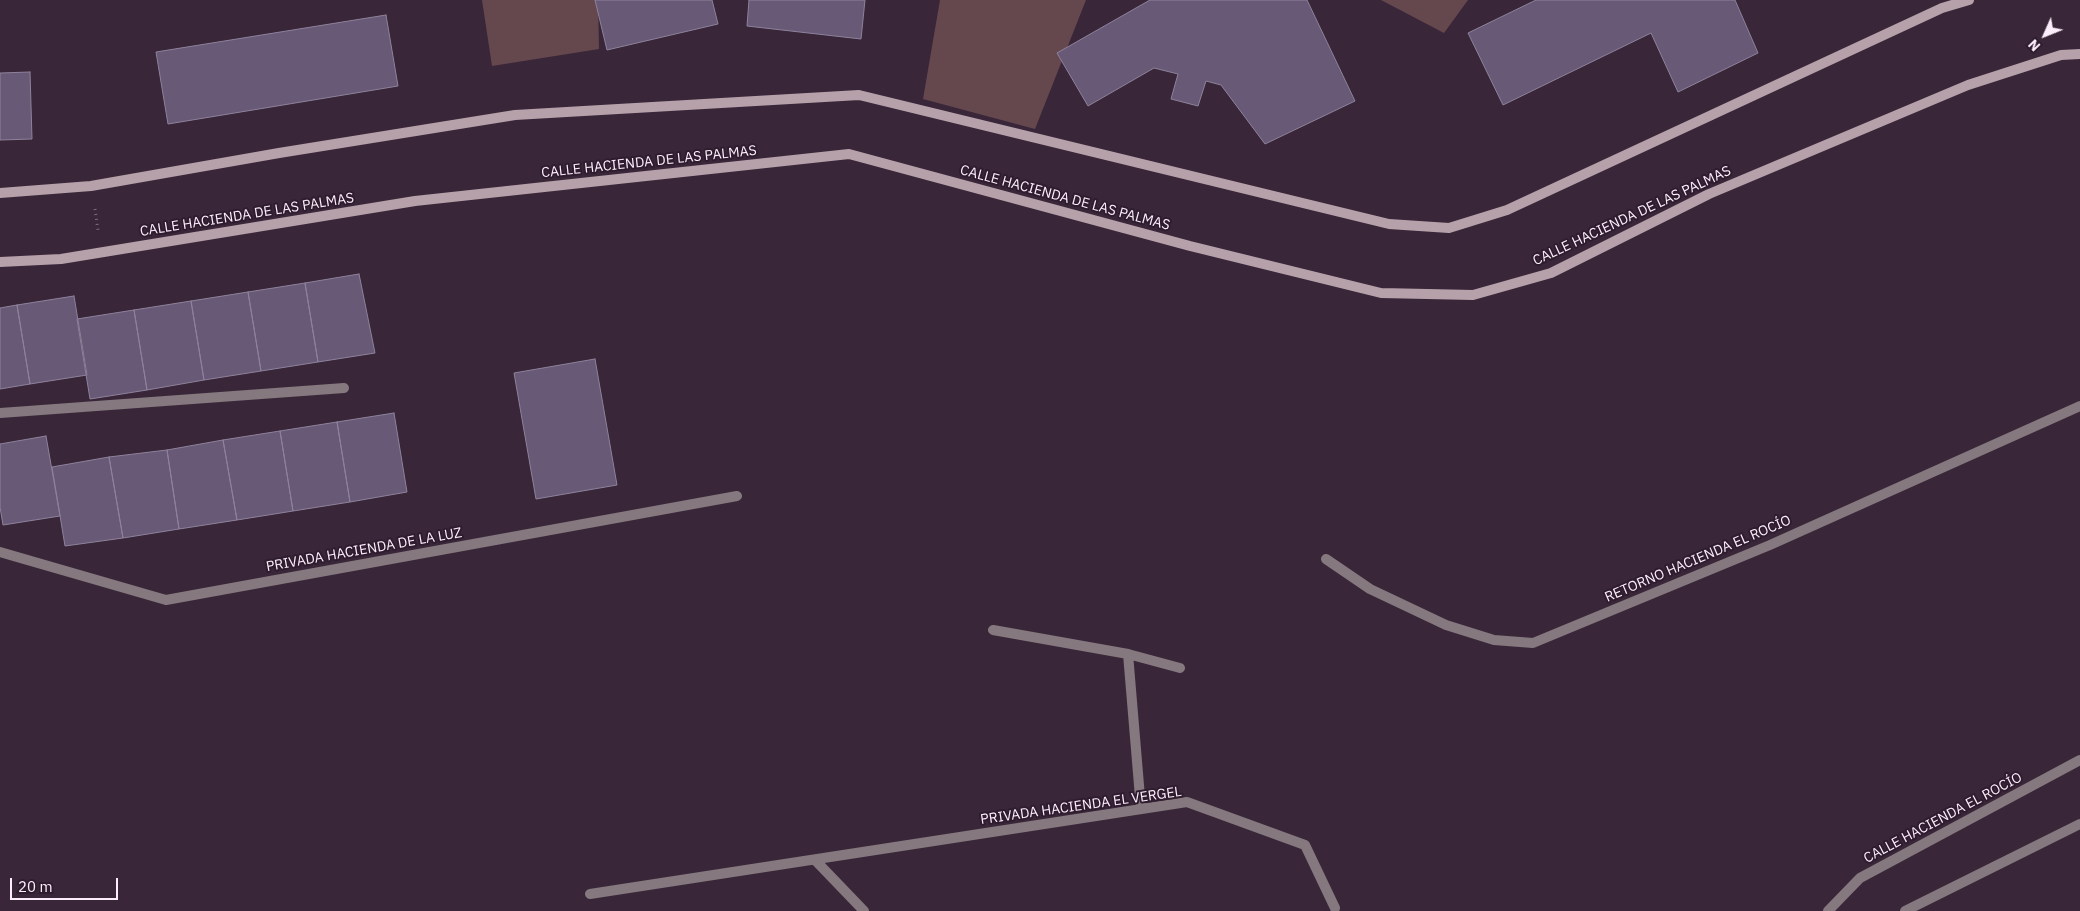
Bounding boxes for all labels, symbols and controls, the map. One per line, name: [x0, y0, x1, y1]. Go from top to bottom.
north arrow: [2020, 10, 2070, 60]
text: N: [2024, 36, 2044, 55]
street label: CALLE HACIENDA DE LAS PALMAS: [540, 142, 758, 182]
street label: CALLE HACIENDA DE LAS PALMAS: [958, 162, 1172, 234]
street label: CALLE HACIENDA DE LAS PALMAS: [1530, 163, 1734, 269]
street label: CALLE HACIENDA DE LAS PALMAS: [139, 190, 355, 240]
street label: RETORNO HACIENDA EL ROCÍO: [1602, 512, 1794, 606]
street label: PRIVADA HACIENDA DE LA LUZ: [265, 524, 463, 576]
street label: CALLE HACIENDA EL ROCÍO: [1861, 769, 2025, 867]
street label: PRIVADA HACIENDA EL VERGEL: [979, 784, 1183, 828]
scale bar: [12, 868, 120, 900]
text: 20 m: [18, 877, 53, 896]

